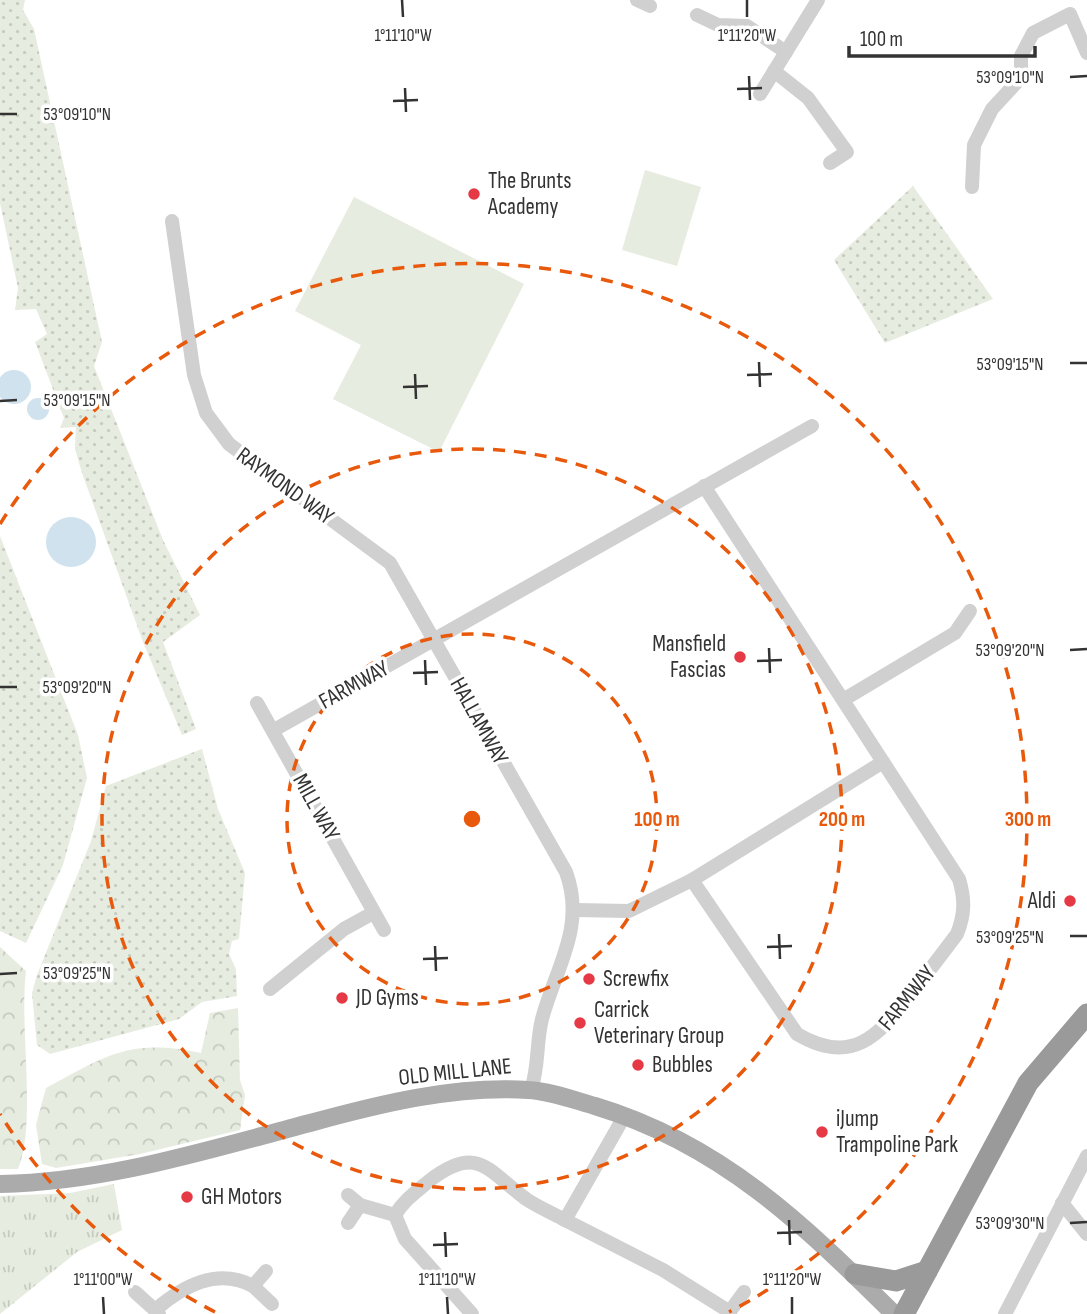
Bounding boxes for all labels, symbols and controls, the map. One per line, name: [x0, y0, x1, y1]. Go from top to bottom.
scale bar: [849, 14, 1034, 58]
text: 1°11'10"W: [374, 25, 432, 46]
text: 1°11'20"W: [718, 25, 776, 46]
text: 100 m: [860, 27, 903, 52]
text: 53°09'10"N: [976, 67, 1044, 88]
text: 53°09'10"N: [43, 104, 111, 125]
place label: The Brunts Academy: [487, 167, 571, 221]
marker: The Brunts Academy: [466, 186, 482, 202]
text: 53°09'15"N: [977, 354, 1043, 375]
text: 53°09'15"N: [44, 390, 110, 411]
street label: RAYMOND WAY: [231, 441, 339, 531]
place label: Mansfield Fascias: [652, 630, 726, 684]
text: 53°09'20"N: [976, 640, 1044, 661]
marker: Mansfield Fascias: [732, 649, 748, 665]
street label: FARMWAY: [314, 654, 394, 716]
street label: HALLAMWAY: [444, 673, 515, 770]
text: 53°09'20"N: [43, 677, 111, 698]
street label: MILL WAY: [286, 769, 346, 846]
centre of rings: [460, 807, 484, 831]
text: 100 m: [634, 807, 680, 832]
text: 200 m: [819, 807, 865, 832]
text: 300 m: [1005, 807, 1051, 832]
place label: Aldi: [1027, 887, 1056, 915]
marker: Aldi: [1062, 893, 1078, 909]
text: 53°09'25"N: [976, 927, 1044, 948]
street label: FARMWAY: [872, 959, 942, 1036]
text: 53°09'25"N: [43, 963, 111, 984]
place label: Screwfix: [603, 965, 669, 993]
marker: Screwfix: [581, 971, 597, 987]
place label: JD Gyms: [355, 984, 419, 1012]
marker: JD Gyms: [334, 990, 350, 1006]
place label: Carrick Veterinary Group: [594, 996, 724, 1050]
marker: Carrick Veterinary Group: [572, 1015, 588, 1031]
place label: Bubbles: [652, 1051, 713, 1079]
street label: OLD MILL LANE: [397, 1052, 513, 1092]
marker: Bubbles: [630, 1057, 646, 1073]
place label: iJump Trampoline Park: [836, 1105, 958, 1159]
marker: iJump Trampoline Park: [814, 1124, 830, 1140]
place label: GH Motors: [201, 1183, 282, 1211]
marker: GH Motors: [179, 1189, 195, 1205]
text: 53°09'30"N: [976, 1213, 1044, 1234]
text: 1°11'00"W: [74, 1269, 133, 1290]
text: 1°11'10"W: [418, 1269, 476, 1290]
text: 1°11'20"W: [763, 1269, 821, 1290]

